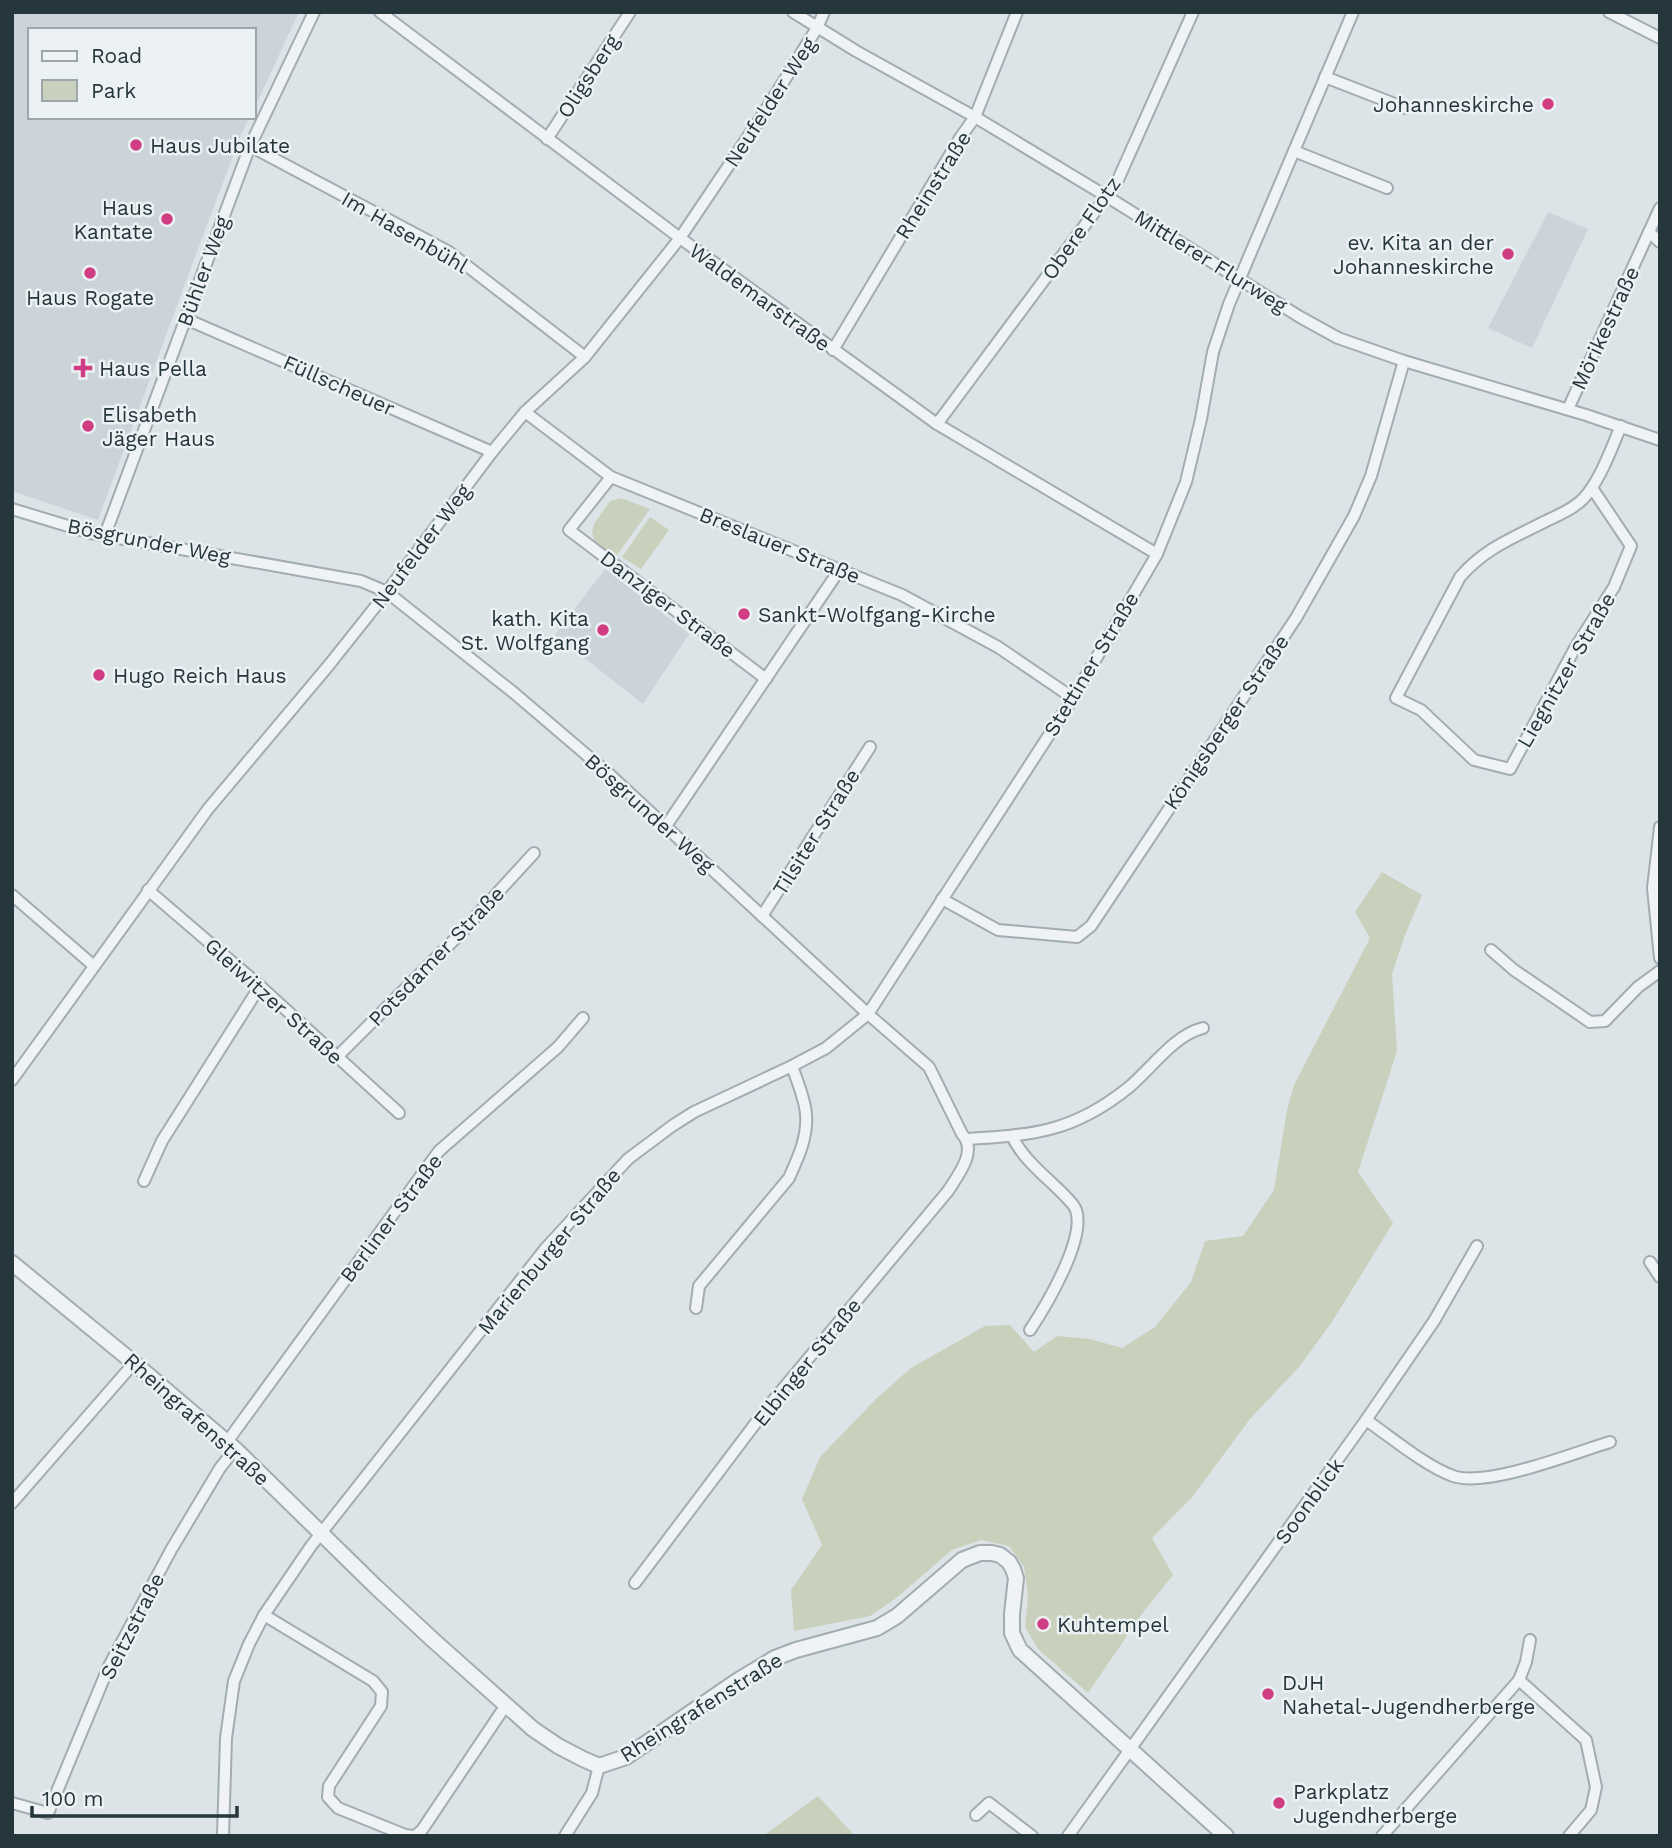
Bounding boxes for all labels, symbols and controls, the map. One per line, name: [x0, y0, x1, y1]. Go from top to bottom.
legend: [28, 28, 256, 119]
street label: Oligsberg: [552, 29, 625, 122]
street label: Neufelder Weg: [719, 32, 822, 172]
text: Road: [91, 43, 142, 68]
text: Park: [91, 78, 136, 103]
place label: Johanneskirche: [1373, 92, 1534, 117]
marker: Johanneskirche: [1540, 96, 1556, 112]
street label: Rheinstraße: [890, 126, 976, 244]
place label: Haus Jubilate: [150, 133, 290, 158]
marker: Haus Jubilate: [128, 137, 144, 153]
street label: Obere Flotz: [1036, 172, 1126, 284]
street label: Im Hasenbühl: [337, 186, 473, 279]
place label: Haus Kantate: [74, 195, 153, 244]
street label: Mittlerer Flurweg: [1130, 204, 1293, 318]
marker: Haus Kantate: [159, 211, 175, 227]
street label: Bühler Weg: [171, 212, 235, 330]
place label: ev. Kita an der Johanneskirche: [1333, 230, 1494, 279]
street label: Waldemarstraße: [685, 237, 835, 357]
marker: ev. Kita an der Johanneskirche: [1500, 246, 1516, 262]
street label: Mörikestraße: [1566, 262, 1644, 394]
marker: Haus Rogate: [82, 265, 98, 281]
place label: Haus Rogate: [26, 285, 154, 310]
street label: Füllscheuer: [279, 349, 399, 421]
place label: Haus Pella: [99, 356, 207, 381]
marker: Haus Pella: [73, 358, 93, 378]
place label: Elisabeth Jäger Haus: [102, 402, 215, 451]
marker: Elisabeth Jäger Haus: [80, 418, 96, 434]
street label: Neufelder Weg: [366, 478, 476, 613]
street label: Breslauer Straße: [696, 501, 864, 589]
street label: Bösgrunder Weg: [65, 513, 234, 569]
street label: Danziger Straße: [595, 545, 741, 663]
street label: Stettiner Straße: [1038, 587, 1144, 741]
street label: Liegnitzer Straße: [1511, 588, 1621, 752]
place label: Sankt-Wolfgang-Kirche: [758, 602, 996, 627]
place label: kath. Kita St. Wolfgang: [461, 606, 590, 655]
marker: Sankt-Wolfgang-Kirche: [736, 606, 752, 622]
marker: kath. Kita St. Wolfgang: [595, 622, 611, 638]
street label: Königsberger Straße: [1158, 630, 1294, 814]
place label: Hugo Reich Haus: [113, 663, 287, 688]
marker: Hugo Reich Haus: [91, 667, 107, 683]
street label: Bösgrunder Weg: [580, 748, 721, 878]
street label: Tilsiter Straße: [767, 764, 865, 900]
street label: Potsdamer Straße: [363, 881, 509, 1031]
street label: Gleiwitzer Straße: [200, 932, 348, 1070]
street label: Berliner Straße: [335, 1149, 447, 1287]
street label: Marienburger Straße: [472, 1163, 626, 1339]
street label: Elbinger Straße: [748, 1293, 866, 1431]
street label: Rheingrafenstraße: [119, 1347, 275, 1491]
street label: Soonblick: [1269, 1453, 1349, 1549]
street label: Seitzstraße: [94, 1569, 170, 1683]
place label: Kuhtempel: [1057, 1612, 1169, 1637]
marker: Kuhtempel: [1035, 1616, 1051, 1632]
street label: Rheingrafenstraße: [615, 1647, 787, 1767]
place label: DJH Nahetal-Jugendherberge: [1282, 1670, 1535, 1719]
marker: DJH Nahetal-Jugendherberge: [1260, 1686, 1276, 1702]
scale bar: [32, 1774, 236, 1818]
place label: Parkplatz Jugendherberge: [1293, 1779, 1457, 1828]
text: 100 m: [42, 1786, 104, 1811]
marker: Parkplatz Jugendherberge: [1271, 1795, 1287, 1811]

